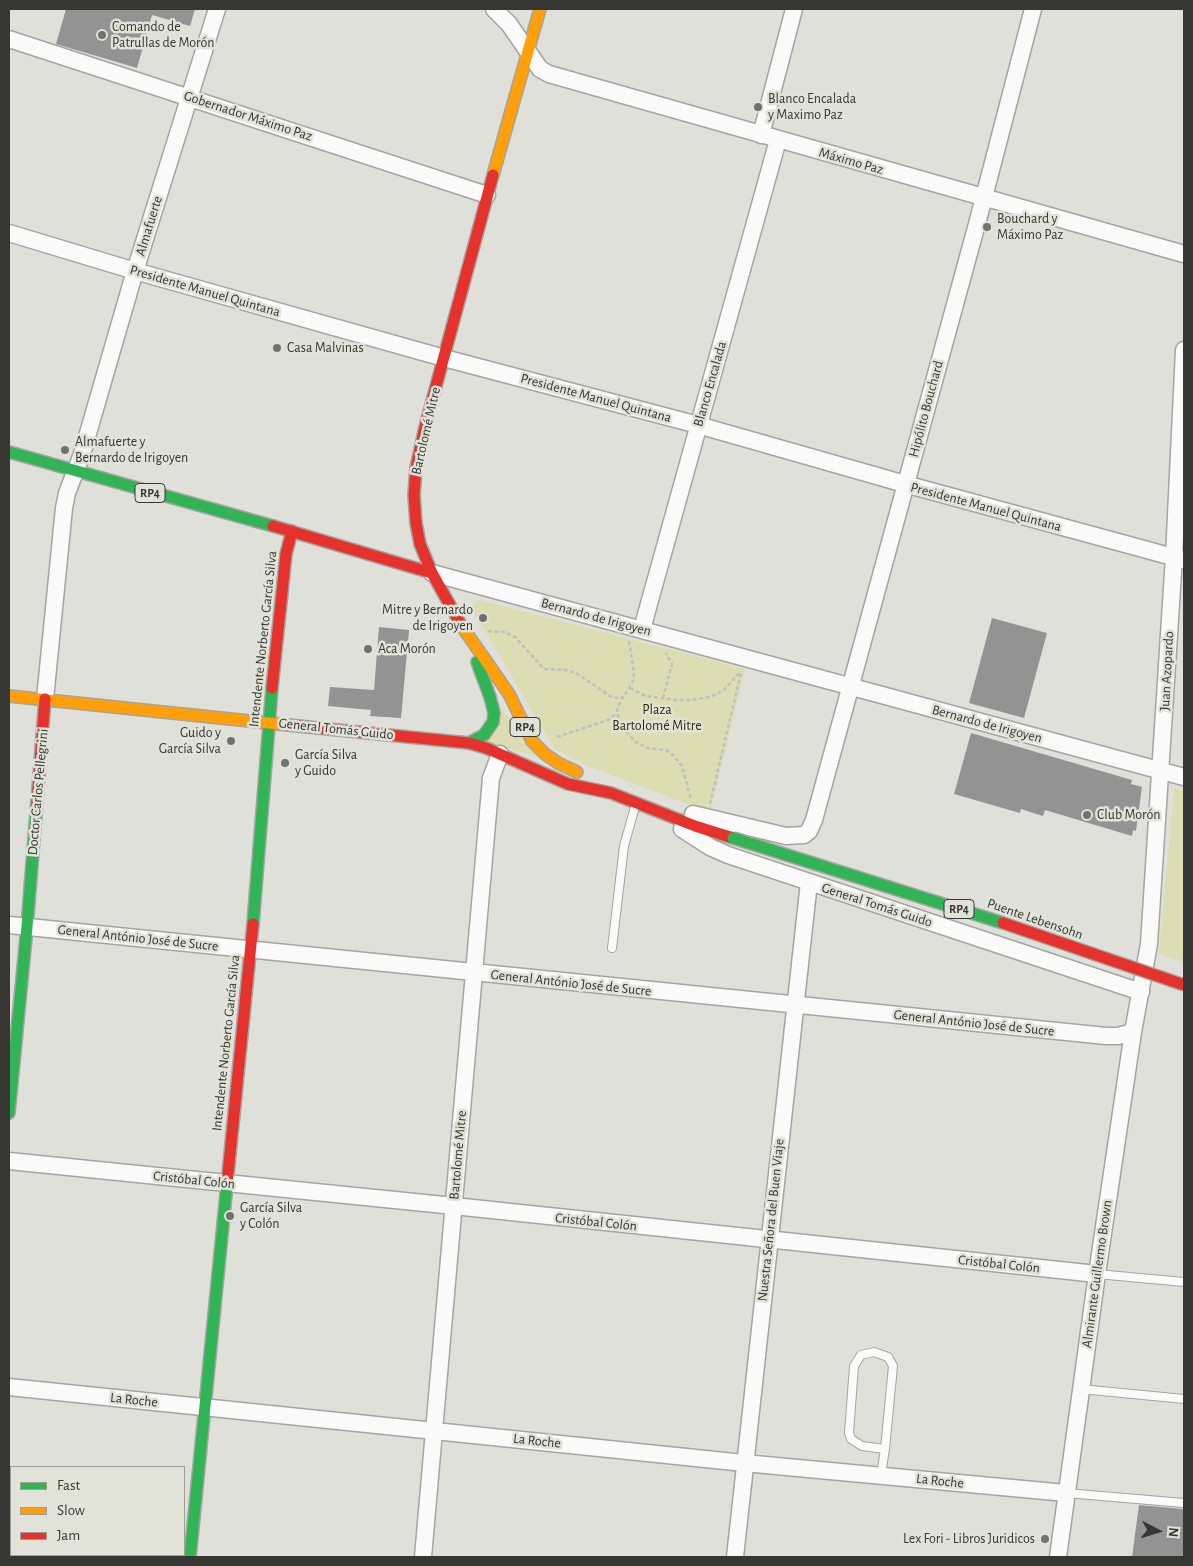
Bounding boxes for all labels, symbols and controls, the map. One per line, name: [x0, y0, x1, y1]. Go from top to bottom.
place label: Comando de Patrullas de Morón: [112, 19, 214, 52]
marker: Comando de Patrullas de Morón: [96, 29, 108, 41]
street label: Gobernador Máximo Paz: [182, 87, 314, 145]
place label: Blanco Encalada y Maximo Paz: [768, 91, 856, 124]
marker: Blanco Encalada y Maximo Paz: [752, 101, 764, 113]
street label: Máximo Paz: [817, 144, 885, 178]
street label: Almafuerte: [132, 194, 166, 258]
place label: Bouchard y Máximo Paz: [997, 211, 1063, 243]
marker: Bouchard y Máximo Paz: [981, 221, 993, 233]
street label: Presidente Manuel Quintana: [128, 261, 282, 321]
street label: Blanco Encalada: [690, 339, 730, 429]
place label: Casa Malvinas: [287, 340, 364, 356]
marker: Casa Malvinas: [271, 342, 283, 354]
street label: Hipólito Bouchard: [905, 359, 947, 459]
street label: Presidente Manuel Quintana: [519, 370, 673, 426]
street label: Bartolomé Mitre: [408, 385, 444, 477]
place label: Almafuerte y Bernardo de Irigoyen: [75, 434, 188, 467]
marker: Almafuerte y Bernardo de Irigoyen: [59, 444, 71, 456]
street label: Presidente Manuel Quintana: [909, 479, 1063, 535]
road number: RP4: [135, 483, 165, 502]
street label: Intendente Norberto García Silva: [245, 550, 281, 728]
street label: Bernardo de Irigoyen: [539, 594, 653, 640]
place label: Mitre y Bernardo de Irigoyen: [382, 602, 473, 634]
marker: Mitre y Bernardo de Irigoyen: [477, 612, 489, 624]
street label: Juan Azopardo: [1157, 631, 1177, 711]
place label: Aca Morón: [378, 641, 436, 657]
marker: Aca Morón: [362, 643, 374, 655]
street label: Bernardo de Irigoyen: [930, 701, 1044, 747]
park label: Plaza Bartolomé Mitre: [612, 702, 702, 734]
street label: General Tomás Guido: [278, 715, 394, 743]
road number: RP4: [510, 718, 540, 736]
place label: Guido y García Silva: [159, 725, 221, 758]
street label: Doctor Carlos Pellegrini: [24, 728, 52, 856]
marker: Guido y García Silva: [225, 735, 237, 747]
place label: García Silva y Guido: [295, 747, 357, 780]
marker: García Silva y Guido: [279, 757, 291, 769]
place label: Club Morón: [1097, 807, 1160, 823]
marker: Club Morón: [1081, 809, 1093, 821]
street label: General Tomás Guido: [819, 879, 935, 931]
street label: Puente Lebensohn: [985, 895, 1085, 943]
road number: RP4: [944, 900, 974, 919]
street label: General António José de Sucre: [57, 921, 219, 955]
street label: Intendente Norberto García Silva: [208, 954, 244, 1132]
street label: General António José de Sucre: [490, 966, 652, 1000]
street label: General António José de Sucre: [893, 1006, 1055, 1040]
street label: Bartolomé Mitre: [446, 1110, 470, 1200]
street label: Nuestra Señora del Buen Viaje: [754, 1138, 788, 1302]
street label: Cristóbal Colón: [152, 1167, 236, 1193]
street label: Almirante Guillermo Brown: [1078, 1199, 1116, 1349]
place label: García Silva y Colón: [240, 1200, 302, 1232]
street label: Cristóbal Colón: [554, 1209, 638, 1235]
marker: García Silva y Colón: [224, 1210, 236, 1222]
street label: Cristóbal Colón: [957, 1251, 1041, 1277]
street label: La Roche: [109, 1389, 159, 1411]
street label: La Roche: [512, 1430, 562, 1452]
legend: [10, 1466, 185, 1556]
street label: La Roche: [915, 1470, 965, 1492]
text: Fast: [57, 1478, 80, 1493]
text: Slow: [57, 1503, 85, 1518]
north arrow: [1133, 1506, 1183, 1556]
text: N: [1166, 1527, 1180, 1538]
text: Jam: [57, 1528, 80, 1543]
place label: Lex Fori - Libros Juridicos: [903, 1531, 1035, 1547]
marker: Lex Fori - Libros Juridicos: [1039, 1533, 1051, 1545]

